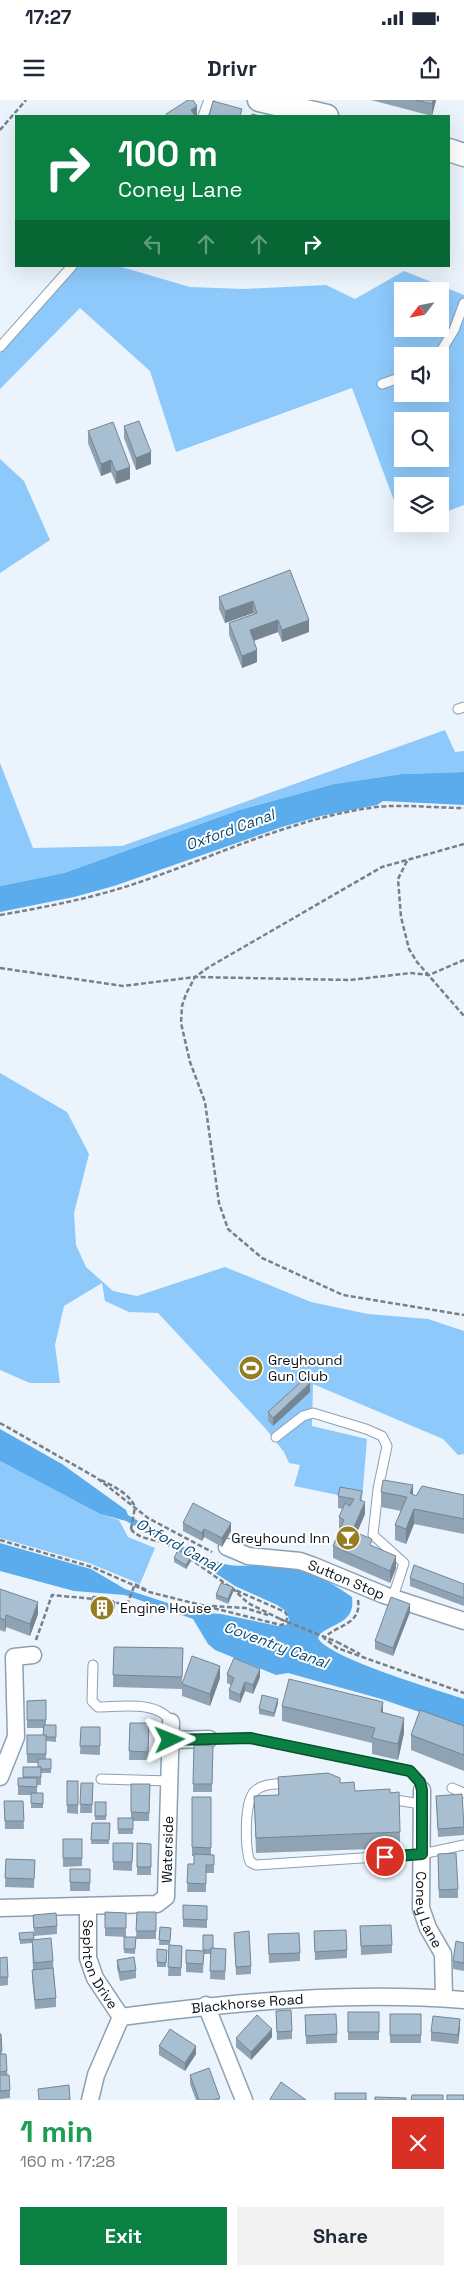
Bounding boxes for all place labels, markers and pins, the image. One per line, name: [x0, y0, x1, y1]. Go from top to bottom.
place label: Greyhound Gun Club: [268, 1351, 343, 1385]
sports icon: Greyhound Gun Club: [238, 1355, 264, 1381]
bar icon: Greyhound Inn: [335, 1525, 361, 1551]
place label: Greyhound Inn: [231, 1529, 330, 1547]
building icon: Engine House: [89, 1595, 115, 1621]
place label: Engine House: [120, 1599, 211, 1617]
pin: [364, 1836, 406, 1878]

